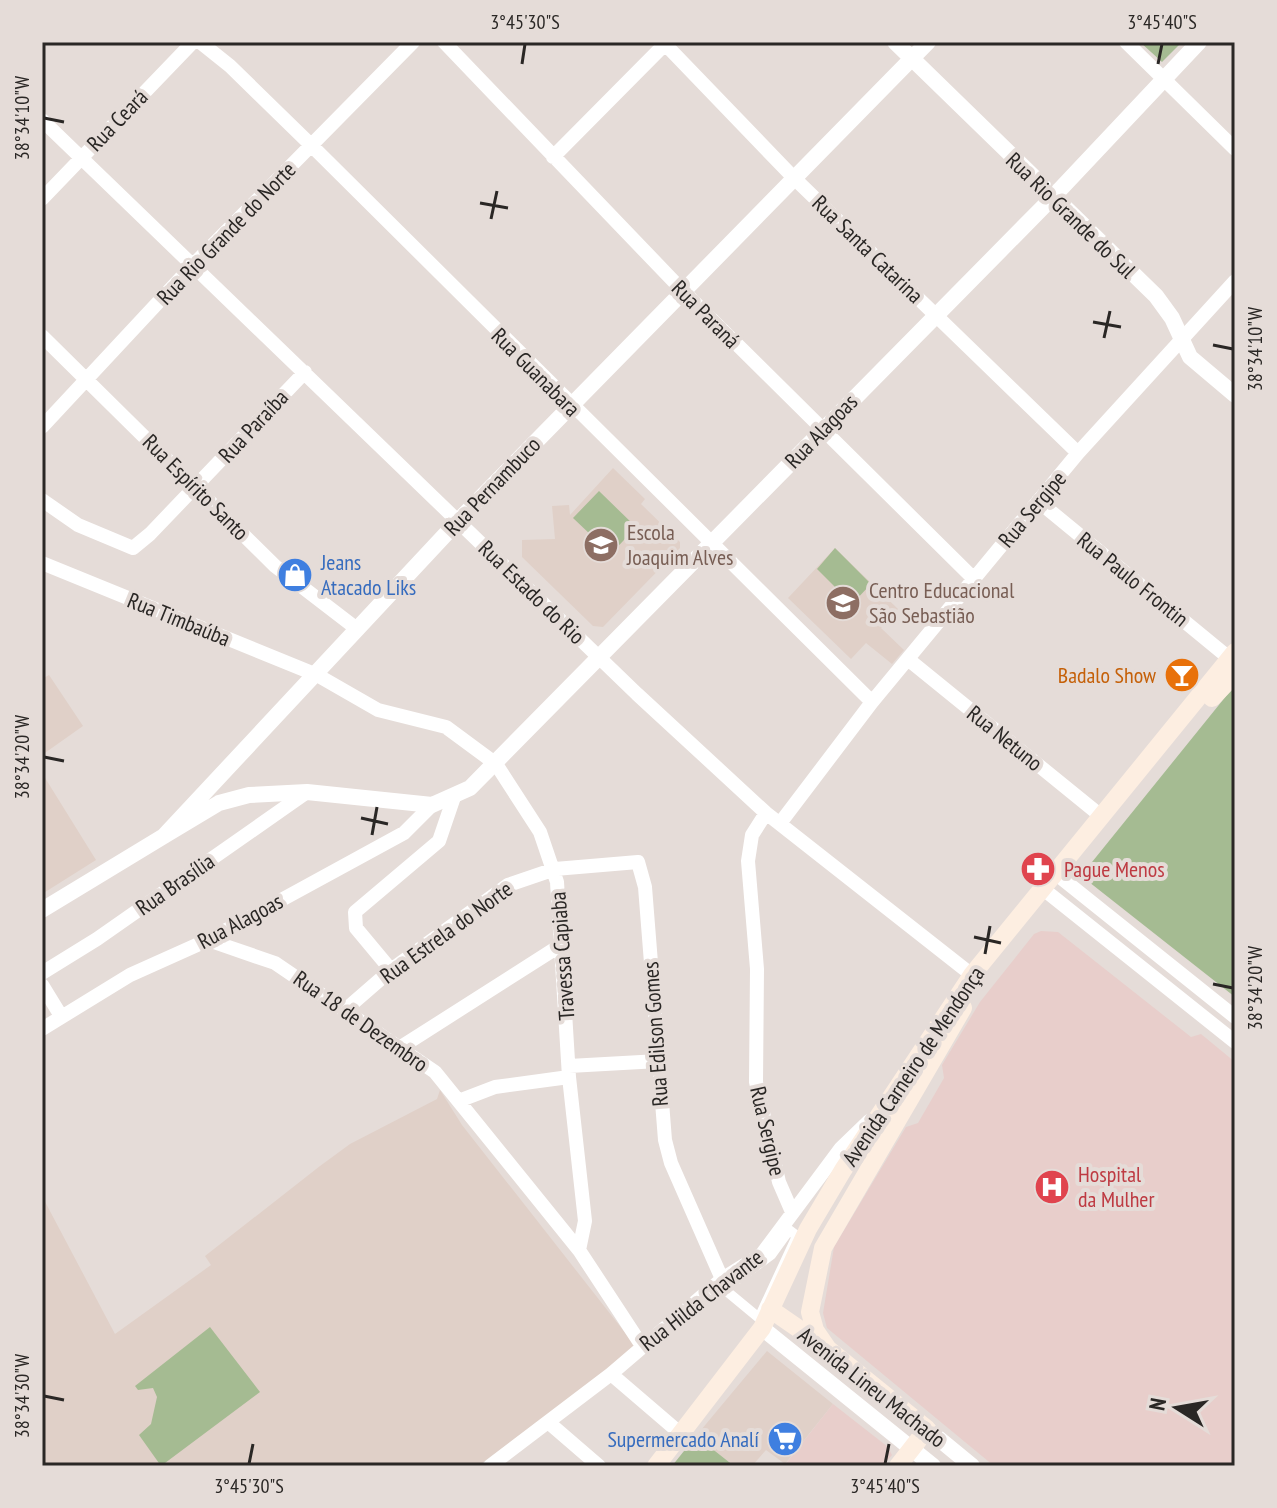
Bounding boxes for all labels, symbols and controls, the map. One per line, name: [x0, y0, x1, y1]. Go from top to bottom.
text: 3°45'30"S: [490, 9, 560, 35]
text: 3°45'40"S: [1127, 9, 1197, 35]
text: 38°34'10"W: [9, 75, 35, 160]
street label: Rua Ceará: [81, 83, 153, 157]
street label: Rua Rio Grande do Sul: [1000, 146, 1142, 285]
street label: Rua Rio Grande do Norte: [151, 156, 301, 310]
street label: Rua Santa Catarina: [807, 189, 929, 309]
street label: Rua Paraná: [666, 274, 746, 354]
text: 38°34'10"W: [1242, 306, 1268, 391]
street label: Rua Guanabara: [486, 322, 586, 422]
street label: Rua Paraíba: [212, 384, 294, 468]
street label: Rua Alagoas: [779, 388, 863, 474]
street label: Rua Espírito Santo: [137, 428, 255, 546]
street label: Rua Pernambuco: [438, 431, 546, 541]
street label: Rua Sergipe: [992, 465, 1072, 553]
place label: Escola Joaquim Alves: [626, 518, 733, 571]
school or university icon: Escola Joaquim Alves: [582, 526, 620, 564]
street label: Rua Paulo Frontin: [1072, 526, 1194, 632]
street label: Rua Estado do Rio: [473, 534, 591, 650]
place label: Jeans Atacado Liks: [320, 548, 416, 601]
shop icon: Jeans Atacado Liks: [276, 556, 314, 594]
place label: Centro Educacional São Sebastião: [869, 576, 1015, 629]
school or university icon: Centro Educacional São Sebastião: [824, 584, 862, 622]
street label: Rua Timbaúba: [124, 586, 234, 652]
bar icon: Badalo Show: [1163, 656, 1201, 694]
place label: Badalo Show: [1058, 661, 1156, 689]
street label: Rua Netuno: [962, 699, 1048, 777]
text: 38°34'20"W: [9, 714, 35, 799]
street label: Rua Brasília: [130, 847, 220, 921]
pharmacy icon: Pague Menos: [1019, 850, 1057, 888]
place label: Pague Menos: [1064, 855, 1165, 883]
street label: Rua Estrela do Norte: [374, 875, 518, 989]
street label: Rua Alagoas: [193, 887, 287, 955]
street label: Travessa Capiaba: [544, 891, 580, 1021]
text: 38°34'20"W: [1242, 945, 1268, 1030]
street label: Rua Edilson Gomes: [636, 961, 674, 1107]
street label: Avenida Carneiro de Mendonça: [836, 961, 990, 1171]
street label: Rua 18 de Dezembro: [288, 964, 434, 1078]
street label: Rua Sergipe: [744, 1083, 792, 1179]
place label: Hospital da Mulher: [1078, 1160, 1154, 1213]
hospital icon: Hospital da Mulher: [1033, 1168, 1071, 1206]
street label: Rua Hilda Chavante: [634, 1243, 768, 1357]
street label: Avenida Lineu Machado: [793, 1321, 951, 1453]
text: 38°34'30"W: [9, 1353, 35, 1438]
north arrow: [1137, 1368, 1217, 1448]
text: N: [1142, 1396, 1172, 1413]
supermarket icon: Supermercado Analí: [766, 1420, 804, 1458]
place label: Supermercado Analí: [607, 1425, 759, 1453]
text: 3°45'30"S: [214, 1473, 284, 1499]
text: 3°45'40"S: [850, 1473, 920, 1499]

